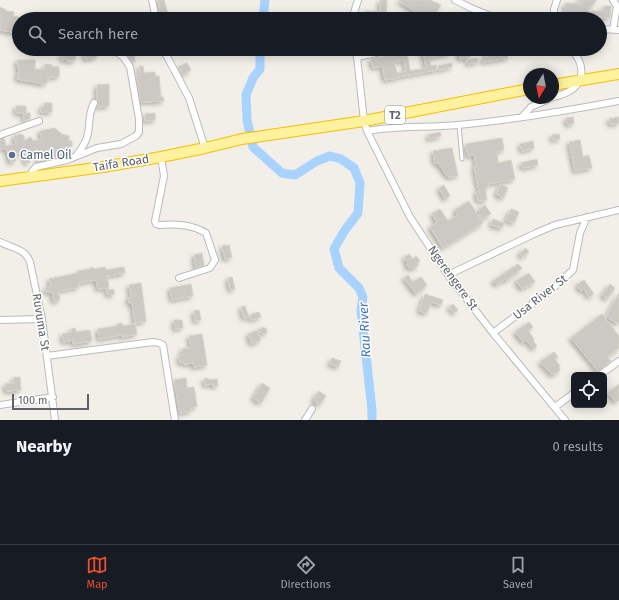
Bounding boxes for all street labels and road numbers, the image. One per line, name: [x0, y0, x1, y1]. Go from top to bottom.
road number: T2: [385, 106, 405, 124]
street label: Taifa Road: [92, 152, 150, 174]
street label: Ngerengere St: [425, 243, 481, 313]
street label: Usa River St: [510, 271, 570, 322]
street label: Ruvuma St: [30, 292, 53, 352]

